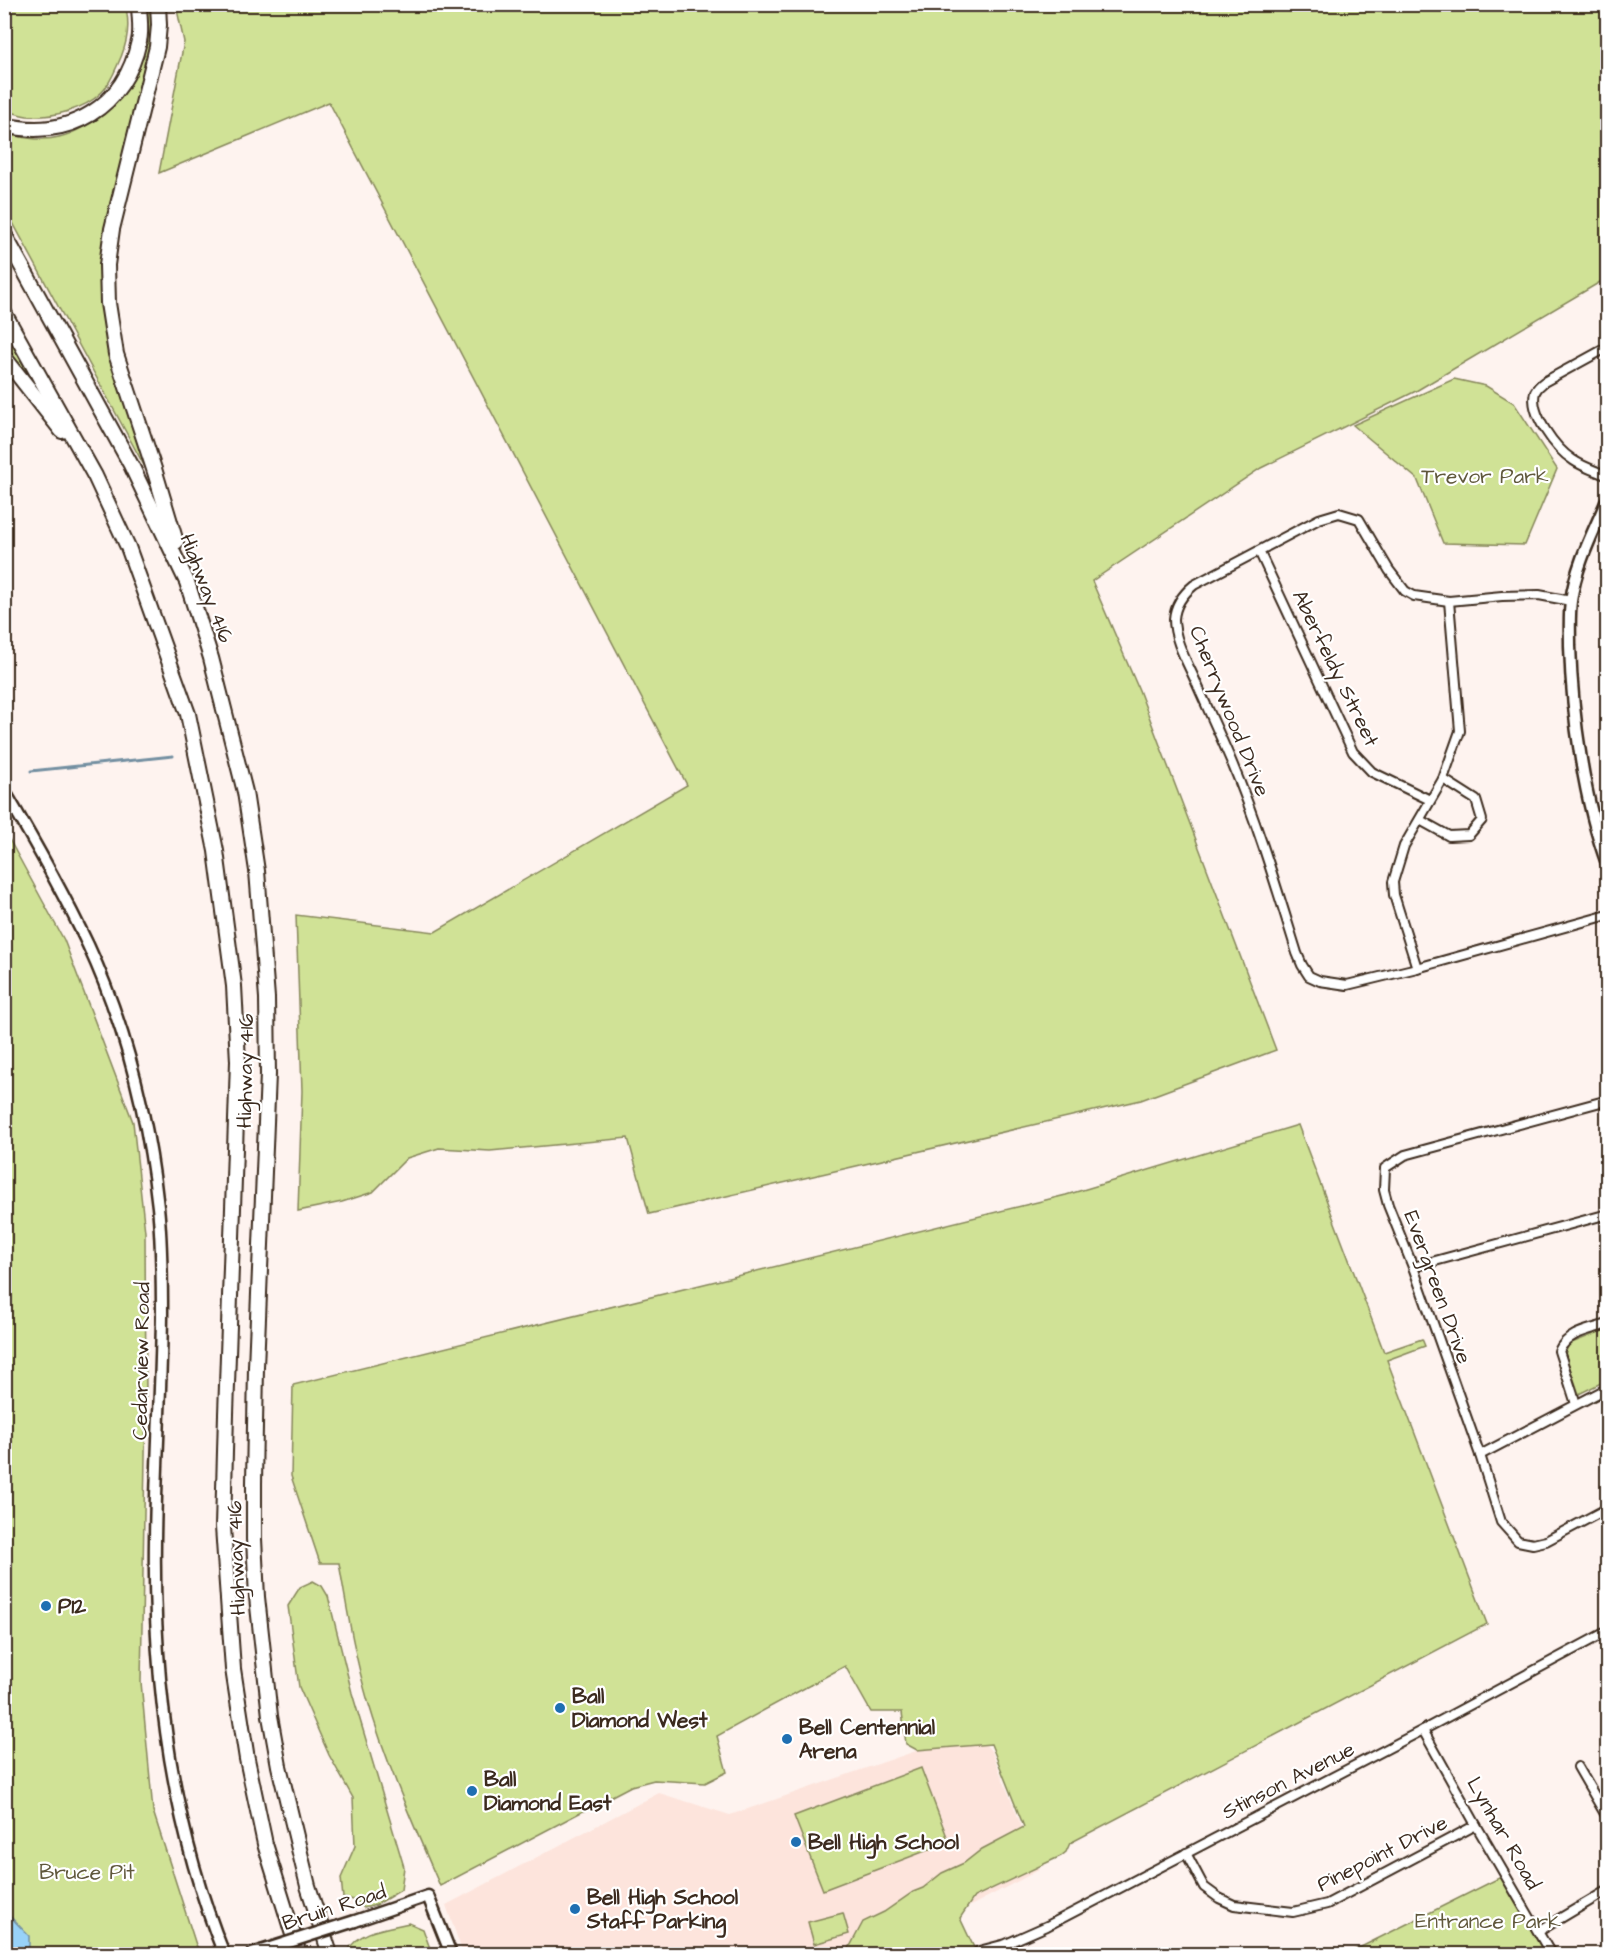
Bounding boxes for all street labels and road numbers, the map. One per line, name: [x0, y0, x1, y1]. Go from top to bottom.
street label: Highway 416: [171, 529, 241, 648]
street label: Aberfeldy Street: [1283, 585, 1386, 753]
street label: Cherrywood Drive: [1180, 621, 1277, 802]
street label: Highway 416: [230, 1013, 263, 1129]
street label: Evergreen Drive: [1395, 1207, 1479, 1368]
street label: Cedarview Road: [126, 1281, 157, 1440]
street label: Highway 416: [220, 1500, 255, 1616]
street label: Stinson Avenue: [1217, 1735, 1359, 1826]
street label: Lynhar Road: [1458, 1771, 1548, 1896]
street label: Pinepoint Drive: [1312, 1808, 1453, 1900]
street label: Bruin Road: [279, 1877, 390, 1938]

